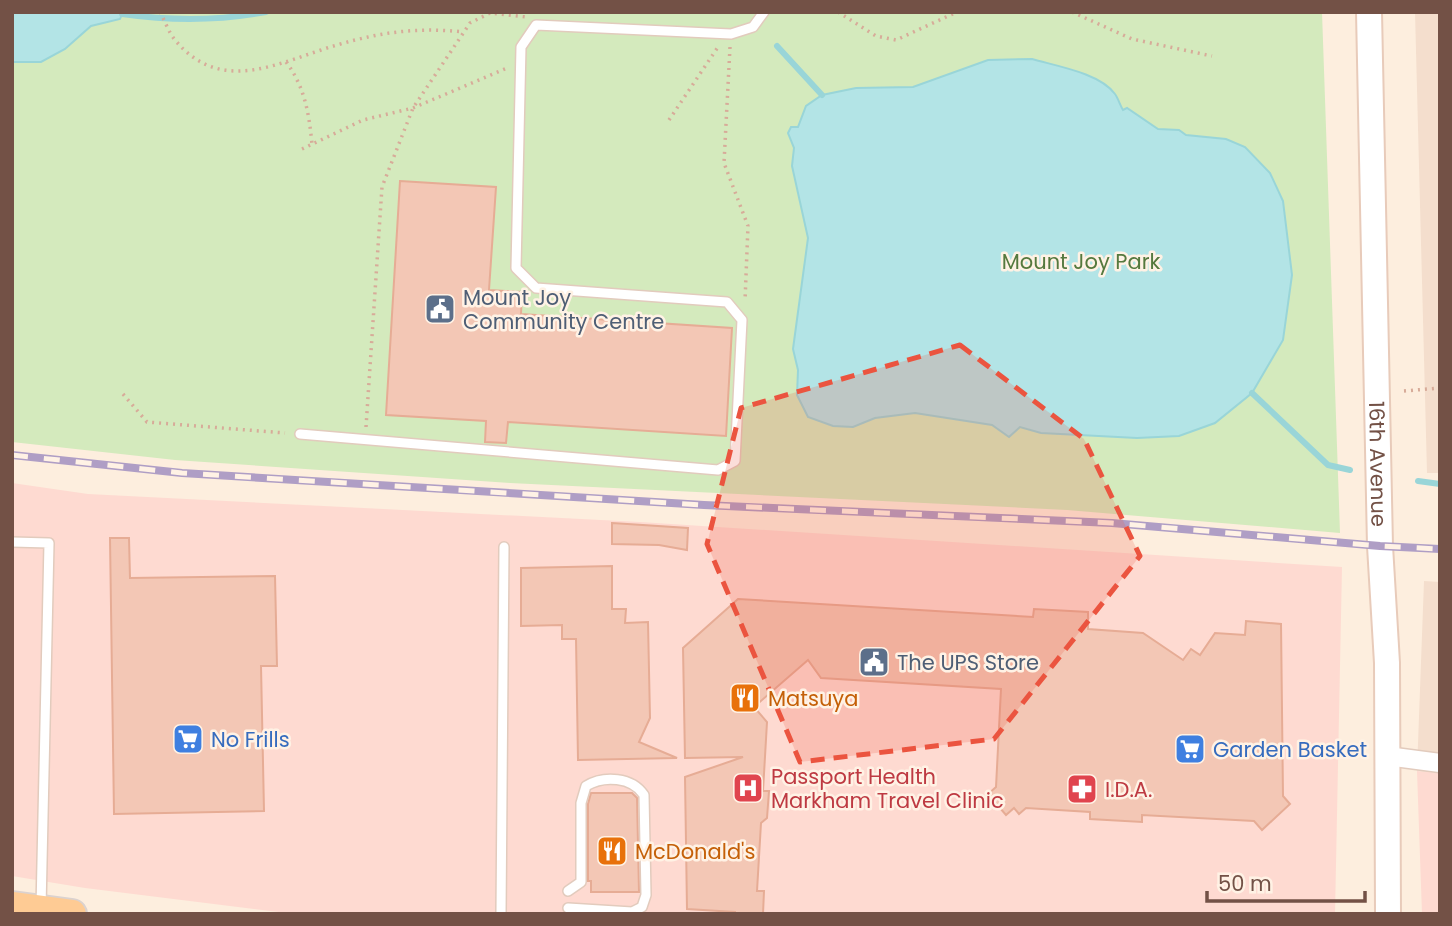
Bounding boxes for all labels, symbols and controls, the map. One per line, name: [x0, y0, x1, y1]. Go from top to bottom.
park label: Mount Joy Park: [1002, 247, 1161, 276]
place label: Mount Joy Community Centre: [463, 283, 664, 336]
public building icon: Mount Joy Community Centre: [423, 292, 457, 326]
street label: 16th Avenue: [1363, 401, 1394, 527]
public building icon: The UPS Store: [857, 645, 891, 679]
place label: The UPS Store: [897, 648, 1039, 677]
restaurant icon: Matsuya: [728, 681, 762, 715]
place label: Matsuya: [768, 684, 858, 713]
supermarket icon: No Frills: [171, 722, 205, 756]
place label: No Frills: [211, 725, 290, 754]
supermarket icon: Garden Basket: [1173, 732, 1207, 766]
place label: Garden Basket: [1213, 735, 1367, 764]
place label: Passport Health Markham Travel Clinic: [771, 762, 1004, 815]
hospital icon: Passport Health Markham Travel Clinic: [731, 771, 765, 805]
pharmacy icon: I.D.A.: [1065, 772, 1099, 806]
place label: I.D.A.: [1105, 775, 1152, 804]
restaurant icon: McDonald's: [595, 834, 629, 868]
place label: McDonald's: [635, 837, 755, 866]
scale bar: [1207, 860, 1364, 904]
text: 50 m: [1218, 869, 1272, 898]

